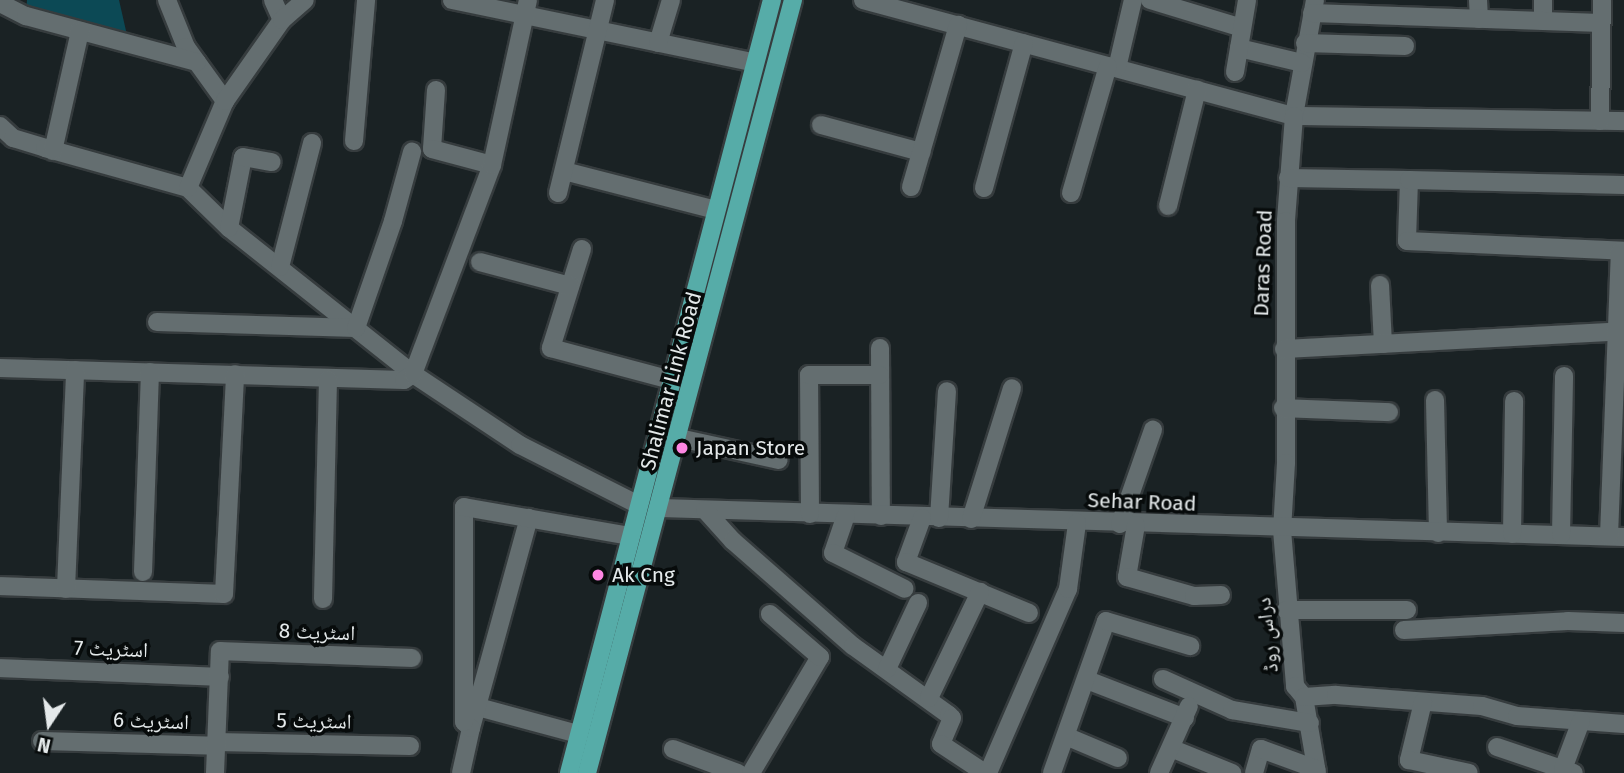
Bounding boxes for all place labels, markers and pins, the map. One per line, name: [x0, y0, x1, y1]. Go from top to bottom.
place label: Japan Store: [696, 435, 805, 461]
marker: Japan Store: [674, 440, 690, 456]
place label: Ak Cng: [612, 562, 675, 588]
marker: Ak Cng: [590, 567, 606, 583]

